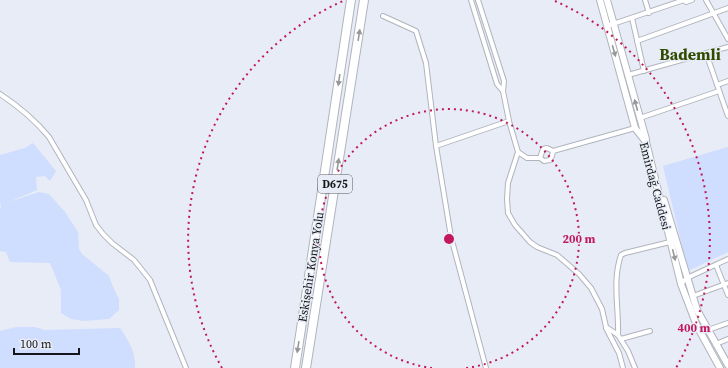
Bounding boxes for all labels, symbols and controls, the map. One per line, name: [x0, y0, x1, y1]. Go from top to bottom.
one-way arrow: [356, 29, 362, 41]
district label: Bademli: [659, 43, 721, 65]
one-way arrow: [611, 45, 617, 57]
one-way arrow: [336, 74, 342, 86]
one-way arrow: [633, 99, 639, 111]
street label: Emirdağ Caddesi: [636, 140, 675, 232]
one-way arrow: [336, 158, 342, 170]
road number: D675: [318, 175, 352, 193]
street label: Eskişehir Konya Yolu: [294, 211, 328, 323]
text: 200 m: [563, 231, 596, 247]
centre of rings: [442, 232, 456, 246]
one-way arrow: [671, 249, 677, 261]
text: 400 m: [678, 320, 711, 336]
scale bar: [14, 330, 79, 356]
text: 100 m: [20, 336, 52, 352]
one-way arrow: [295, 341, 301, 353]

